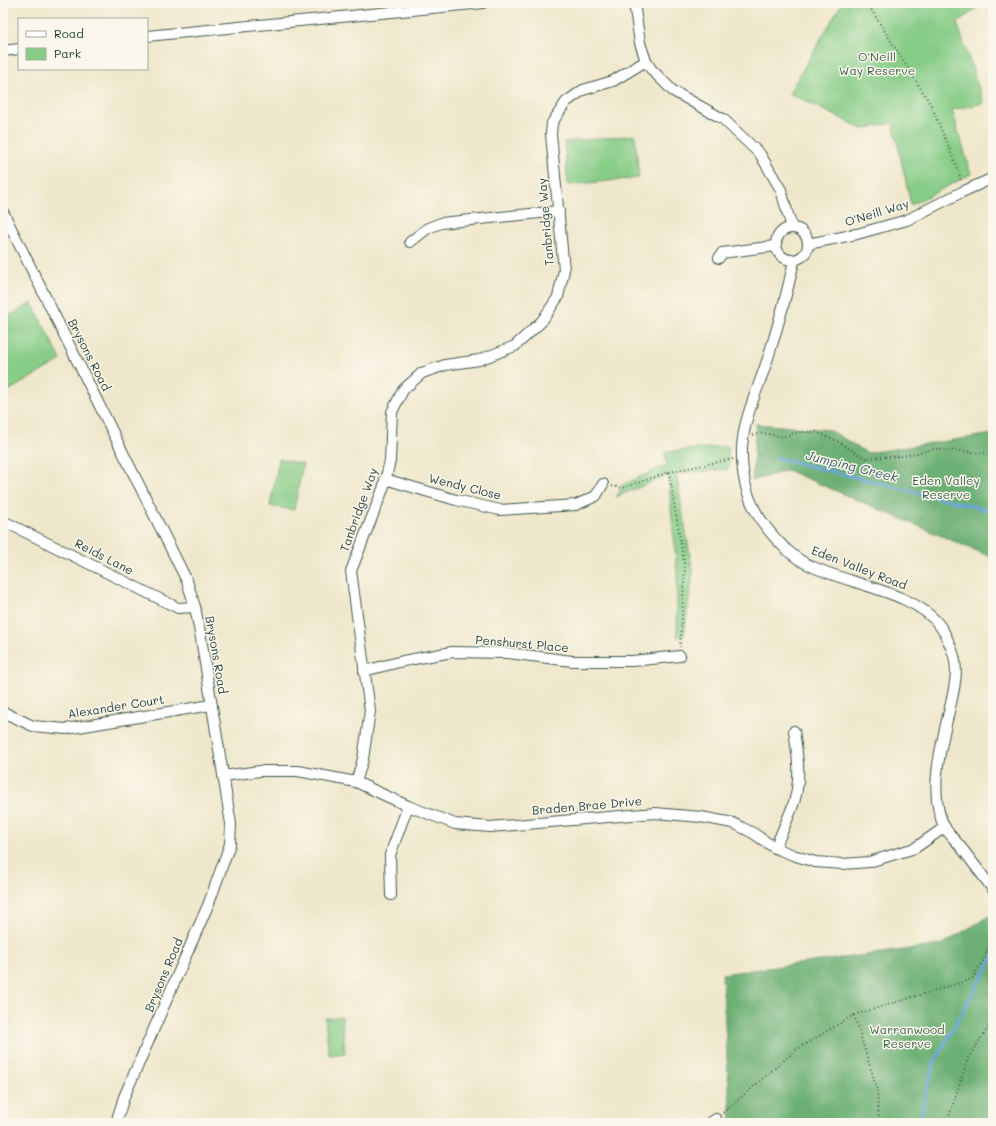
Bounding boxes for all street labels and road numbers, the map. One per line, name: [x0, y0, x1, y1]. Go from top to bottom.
street label: Tanbridge Way: [533, 177, 557, 267]
street label: O'Neill Way: [843, 195, 911, 229]
street label: Brysons Road: [65, 316, 115, 394]
street label: Tanbridge Way: [335, 465, 381, 554]
street label: Wendy Close: [427, 469, 503, 503]
street label: Reids Lane: [72, 534, 137, 578]
street label: Eden Valley Road: [809, 541, 910, 593]
street label: Brysons Road: [202, 615, 232, 695]
street label: Penshurst Place: [475, 631, 570, 655]
street label: Alexander Court: [66, 690, 165, 722]
street label: Braden Brae Drive: [531, 792, 643, 818]
street label: Brysons Road: [140, 935, 186, 1014]

